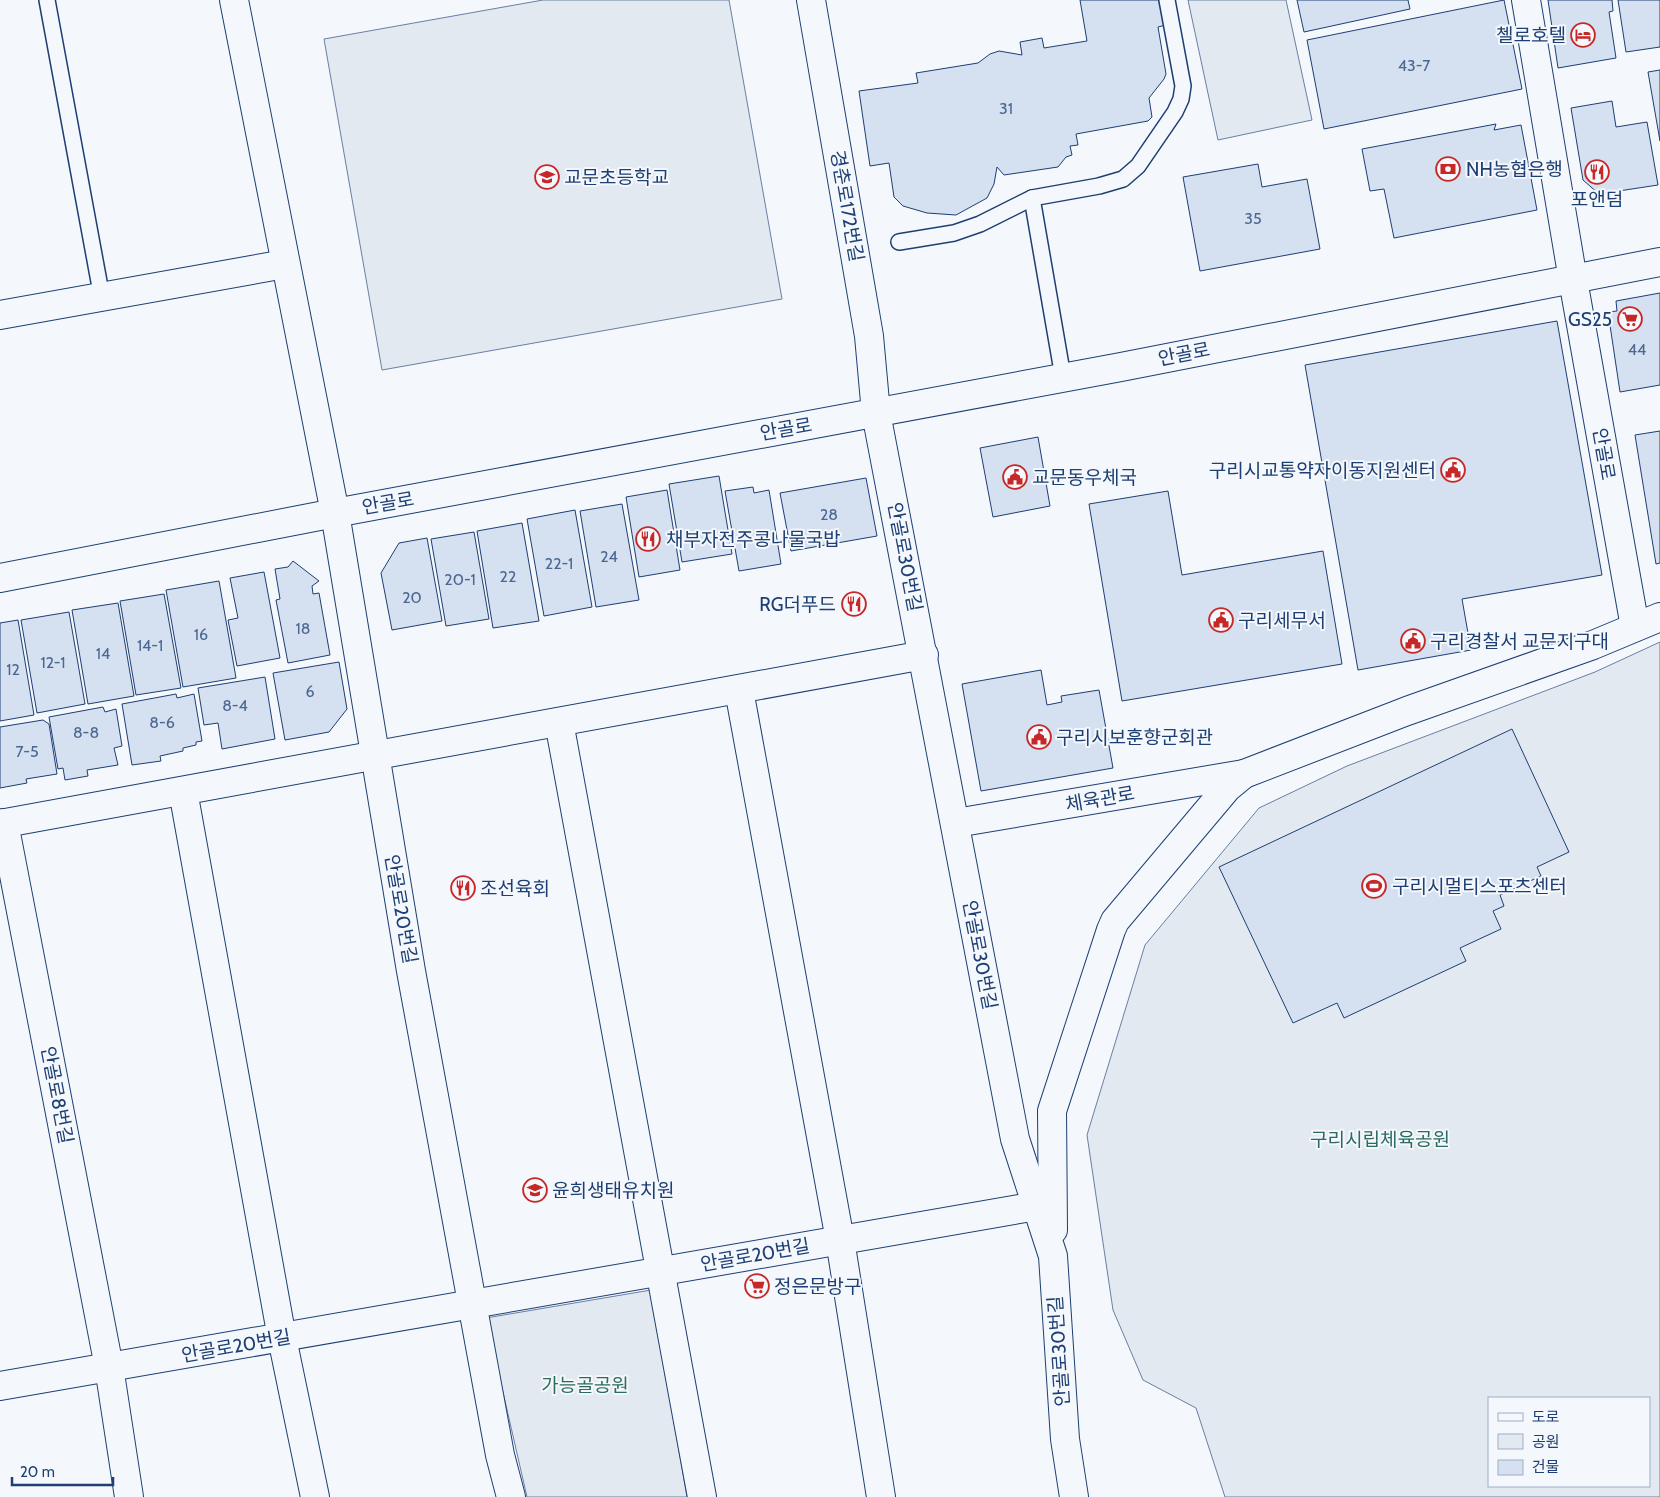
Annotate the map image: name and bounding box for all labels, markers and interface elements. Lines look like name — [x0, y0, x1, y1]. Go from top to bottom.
hotel icon: 첼로호텔 — [1570, 22, 1596, 48]
place label: 첼로호텔 — [1496, 24, 1566, 47]
house number: 43-7 — [1398, 56, 1430, 75]
house number: 31 — [999, 99, 1013, 118]
street label: 경춘로172번길 — [826, 148, 868, 264]
bank icon: NH농협은행 — [1435, 156, 1461, 182]
place label: NH농협은행 — [1466, 158, 1563, 181]
restaurant icon: 포앤덤 — [1584, 159, 1610, 185]
school or university icon: 교문초등학교 — [534, 164, 560, 190]
place label: 교문초등학교 — [564, 166, 669, 189]
place label: 포앤덤 — [1571, 188, 1623, 211]
house number: 35 — [1244, 209, 1262, 228]
supermarket icon: GS25 — [1617, 306, 1643, 332]
place label: GS25 — [1568, 308, 1612, 331]
street label: 안골로 — [1156, 338, 1212, 370]
house number: 44 — [1628, 340, 1646, 359]
street label: 안골로 — [758, 413, 814, 445]
street label: 안골로 — [1588, 426, 1620, 482]
public building icon: 구리시교통약자이동지원센터 — [1440, 457, 1466, 483]
place label: 구리시교통약자이동지원센터 — [1209, 459, 1436, 482]
public building icon: 교문동우체국 — [1002, 464, 1028, 490]
place label: 교문동우체국 — [1032, 466, 1137, 489]
street label: 안골로 — [360, 487, 416, 519]
street label: 안골로30번길 — [883, 500, 927, 614]
house number: 28 — [820, 505, 838, 524]
restaurant icon: 채부자전주콩나물국밥 — [635, 526, 661, 552]
place label: 채부자전주콩나물국밥 — [666, 528, 841, 551]
house number: 24 — [600, 547, 618, 566]
house number: 22-1 — [545, 554, 573, 573]
house number: 22 — [500, 567, 516, 586]
house number: 20-1 — [444, 570, 476, 589]
house number: 20 — [402, 588, 422, 607]
restaurant icon: RG더푸드 — [841, 591, 867, 617]
place label: RG더푸드 — [759, 593, 836, 616]
public building icon: 구리세무서 — [1208, 607, 1234, 633]
place label: 구리세무서 — [1238, 609, 1325, 632]
house number: 18 — [296, 619, 310, 638]
house number: 16 — [194, 625, 208, 644]
public building icon: 구리경찰서 교문지구대 — [1400, 628, 1426, 654]
place label: 구리경찰서 교문지구대 — [1430, 630, 1609, 653]
house number: 14-1 — [137, 636, 163, 655]
house number: 14 — [96, 644, 110, 663]
house number: 12-1 — [40, 653, 66, 672]
house number: 12 — [6, 660, 20, 679]
house number: 6 — [305, 682, 315, 701]
house number: 8-4 — [222, 696, 248, 715]
house number: 8-6 — [149, 713, 175, 732]
house number: 8-8 — [73, 723, 99, 742]
public building icon: 구리시보훈향군회관 — [1026, 724, 1052, 750]
place label: 구리시보훈향군회관 — [1056, 726, 1213, 749]
house number: 7-5 — [15, 742, 39, 761]
street label: 체육관로 — [1064, 782, 1136, 816]
street label: 안골로20번길 — [380, 853, 422, 965]
sports icon: 구리시멀티스포츠센터 — [1361, 873, 1387, 899]
restaurant icon: 조선육회 — [450, 875, 476, 901]
place label: 구리시멀티스포츠센터 — [1392, 875, 1567, 898]
place label: 조선육회 — [480, 877, 550, 900]
street label: 안골로30번길 — [958, 898, 1002, 1012]
street label: 안골로8번길 — [36, 1044, 78, 1146]
park label: 구리시립체육공원 — [1310, 1128, 1450, 1151]
school or university icon: 윤희생태유치원 — [522, 1177, 548, 1203]
place label: 윤희생태유치원 — [552, 1179, 674, 1202]
street label: 안골로20번길 — [699, 1234, 811, 1276]
supermarket icon: 정은문방구 — [744, 1273, 770, 1299]
place label: 정은문방구 — [774, 1275, 861, 1298]
street label: 안골로30번길 — [1044, 1295, 1074, 1407]
street label: 안골로20번길 — [180, 1325, 292, 1367]
park label: 가능골공원 — [541, 1374, 629, 1397]
legend — [1488, 1397, 1650, 1487]
text: 도로 — [1532, 1408, 1560, 1426]
text: 공원 — [1532, 1433, 1560, 1451]
scale bar — [12, 1454, 114, 1486]
text: 건물 — [1532, 1458, 1560, 1476]
text: 20 m — [20, 1463, 55, 1481]

